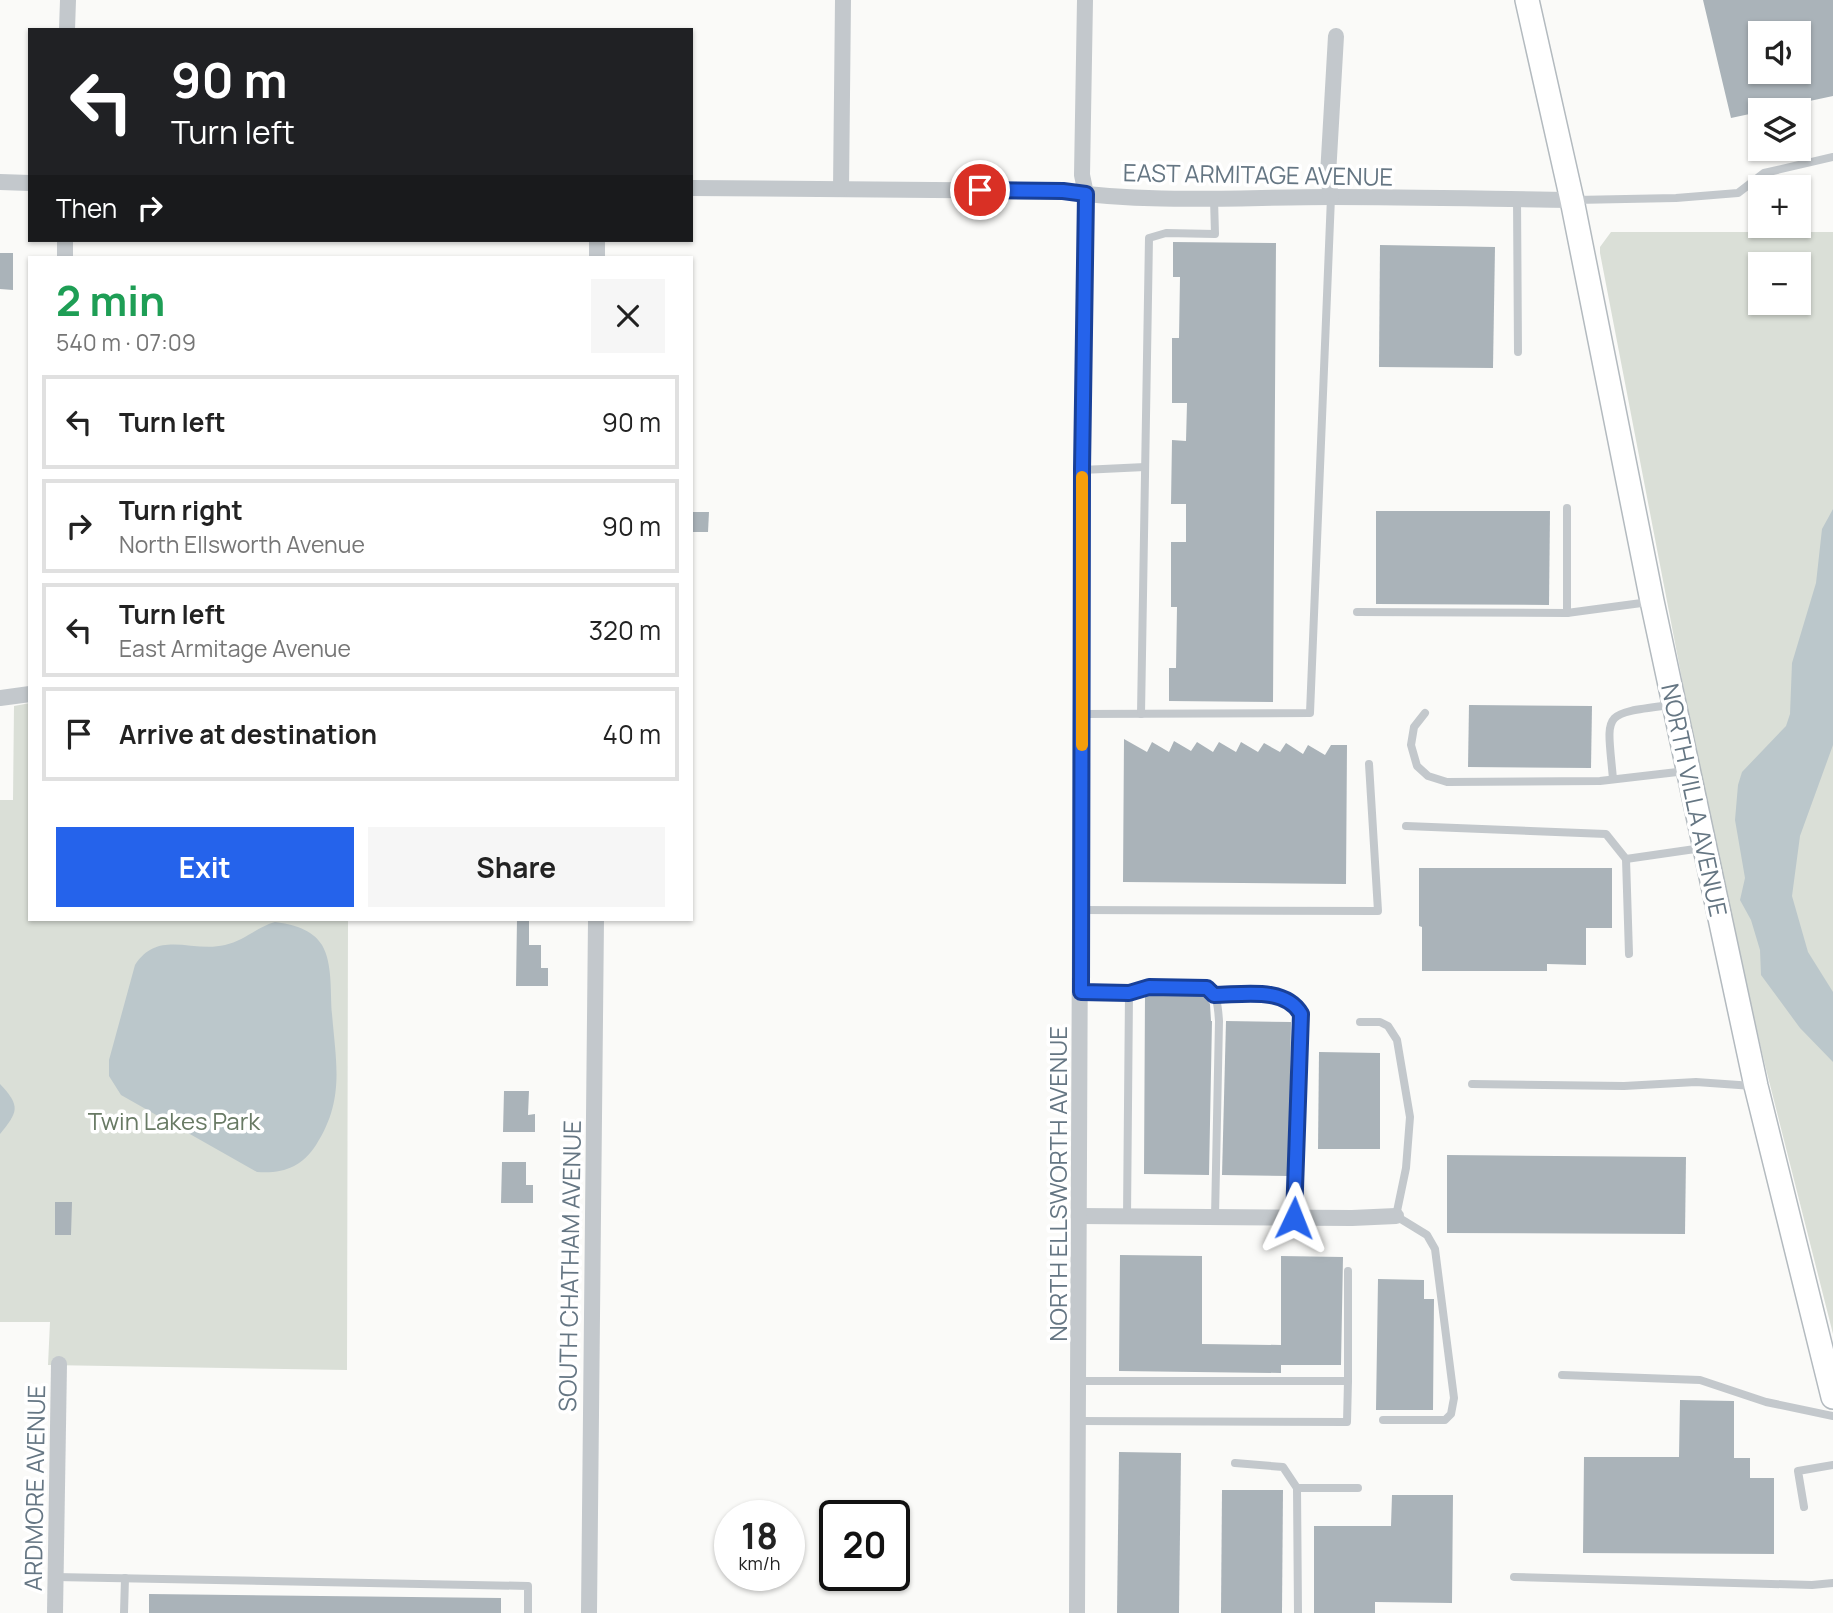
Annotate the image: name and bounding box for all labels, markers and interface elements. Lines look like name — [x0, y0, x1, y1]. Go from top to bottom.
map controls — [1748, 21, 1811, 315]
button: sound — [1748, 21, 1811, 84]
text: 90 m — [171, 46, 288, 113]
icon: left — [56, 56, 147, 147]
button: layers — [1748, 98, 1811, 161]
text: Turn left — [171, 110, 295, 154]
street label: EAST ARMITAGE AVENUE — [1123, 155, 1393, 193]
pin — [950, 160, 1010, 220]
icon: arrive — [961, 171, 999, 209]
button: + — [1748, 175, 1811, 238]
icon: right — [131, 189, 169, 227]
text: Then — [56, 190, 117, 226]
button: − — [1748, 252, 1811, 315]
text: 2 min — [56, 271, 165, 329]
button: close — [591, 279, 665, 353]
text: 540 m · 07:09 — [56, 326, 196, 358]
icon: left — [60, 403, 98, 441]
text: Turn left — [119, 404, 226, 440]
text: 90 m — [602, 404, 661, 440]
text: Turn right — [119, 492, 243, 528]
icon: right — [60, 507, 98, 545]
text: 90 m — [602, 508, 661, 544]
text: North Ellsworth Avenue — [119, 528, 365, 560]
text: Turn left — [119, 596, 226, 632]
icon: left — [60, 611, 98, 649]
text: 320 m — [589, 612, 661, 648]
text: East Armitage Avenue — [119, 632, 351, 664]
street label: NORTH VILLA AVENUE — [1654, 680, 1736, 920]
icon: arrive — [60, 715, 98, 753]
text: Arrive at destination — [119, 716, 377, 752]
text: 40 m — [603, 716, 661, 752]
button: Exit — [56, 827, 354, 907]
button: Share — [368, 827, 665, 907]
street label: NORTH ELLSWORTH AVENUE — [1041, 1026, 1074, 1342]
park label: Twin Lakes Park — [88, 1104, 261, 1137]
street label: SOUTH CHATHAM AVENUE — [550, 1120, 588, 1412]
position arrow — [1257, 1181, 1331, 1255]
street label: ARDMORE AVENUE — [16, 1385, 52, 1591]
speed limit sign: 20 — [819, 1500, 910, 1591]
text: 18 — [741, 1512, 778, 1560]
text: km/h — [739, 1551, 780, 1575]

